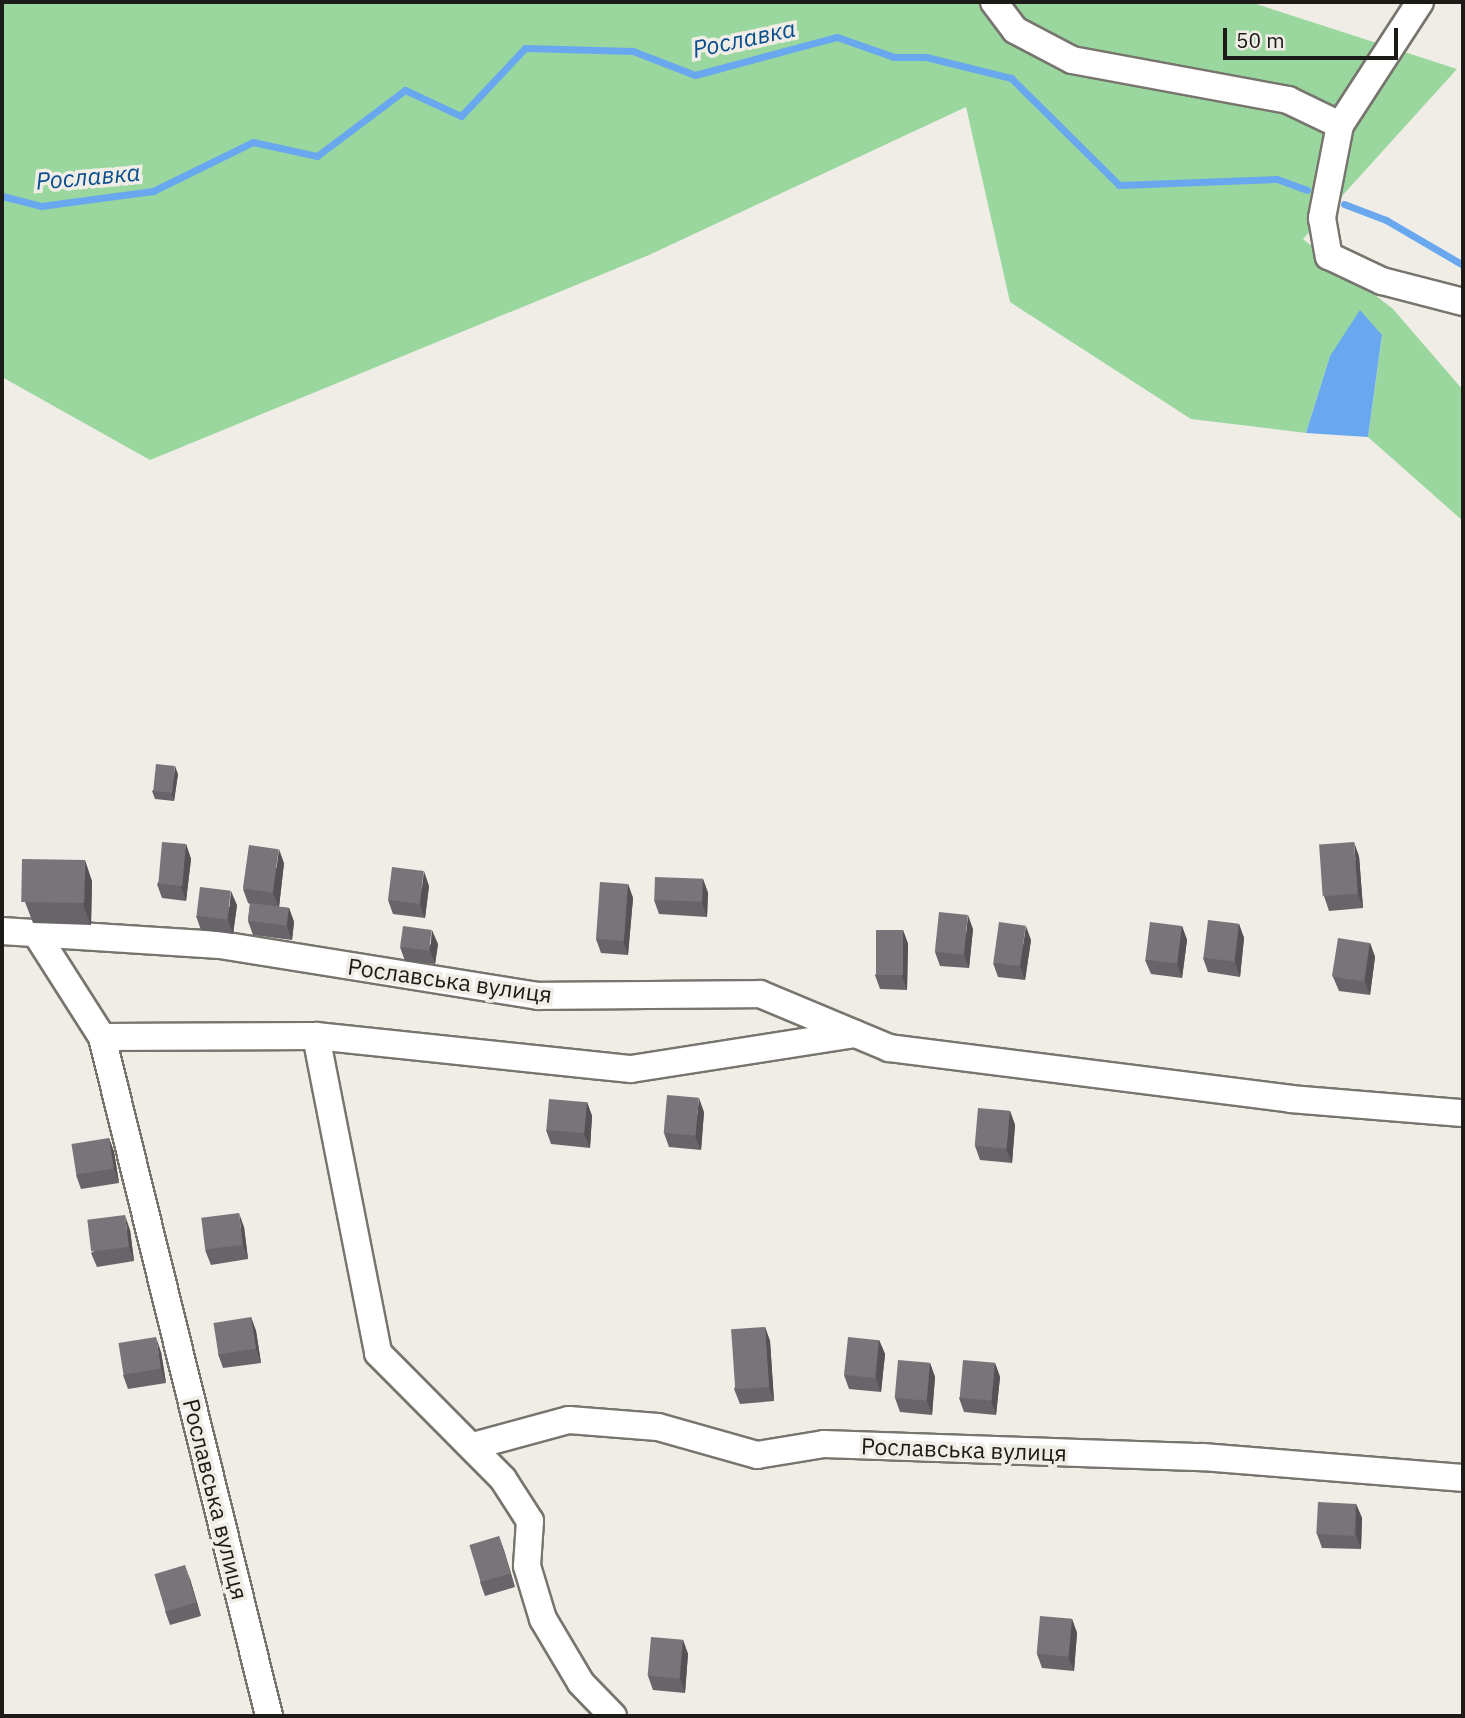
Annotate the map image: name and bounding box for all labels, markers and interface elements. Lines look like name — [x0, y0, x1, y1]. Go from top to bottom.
water label: Рославка — [690, 14, 798, 64]
scale bar — [1227, 14, 1402, 58]
text: 50 m — [1236, 26, 1285, 54]
water label: Рославка — [34, 158, 142, 196]
street label: Рославська вулиця — [346, 952, 554, 1008]
street label: Рославська вулиця — [178, 1396, 254, 1602]
street label: Рославська вулиця — [861, 1432, 1067, 1466]

